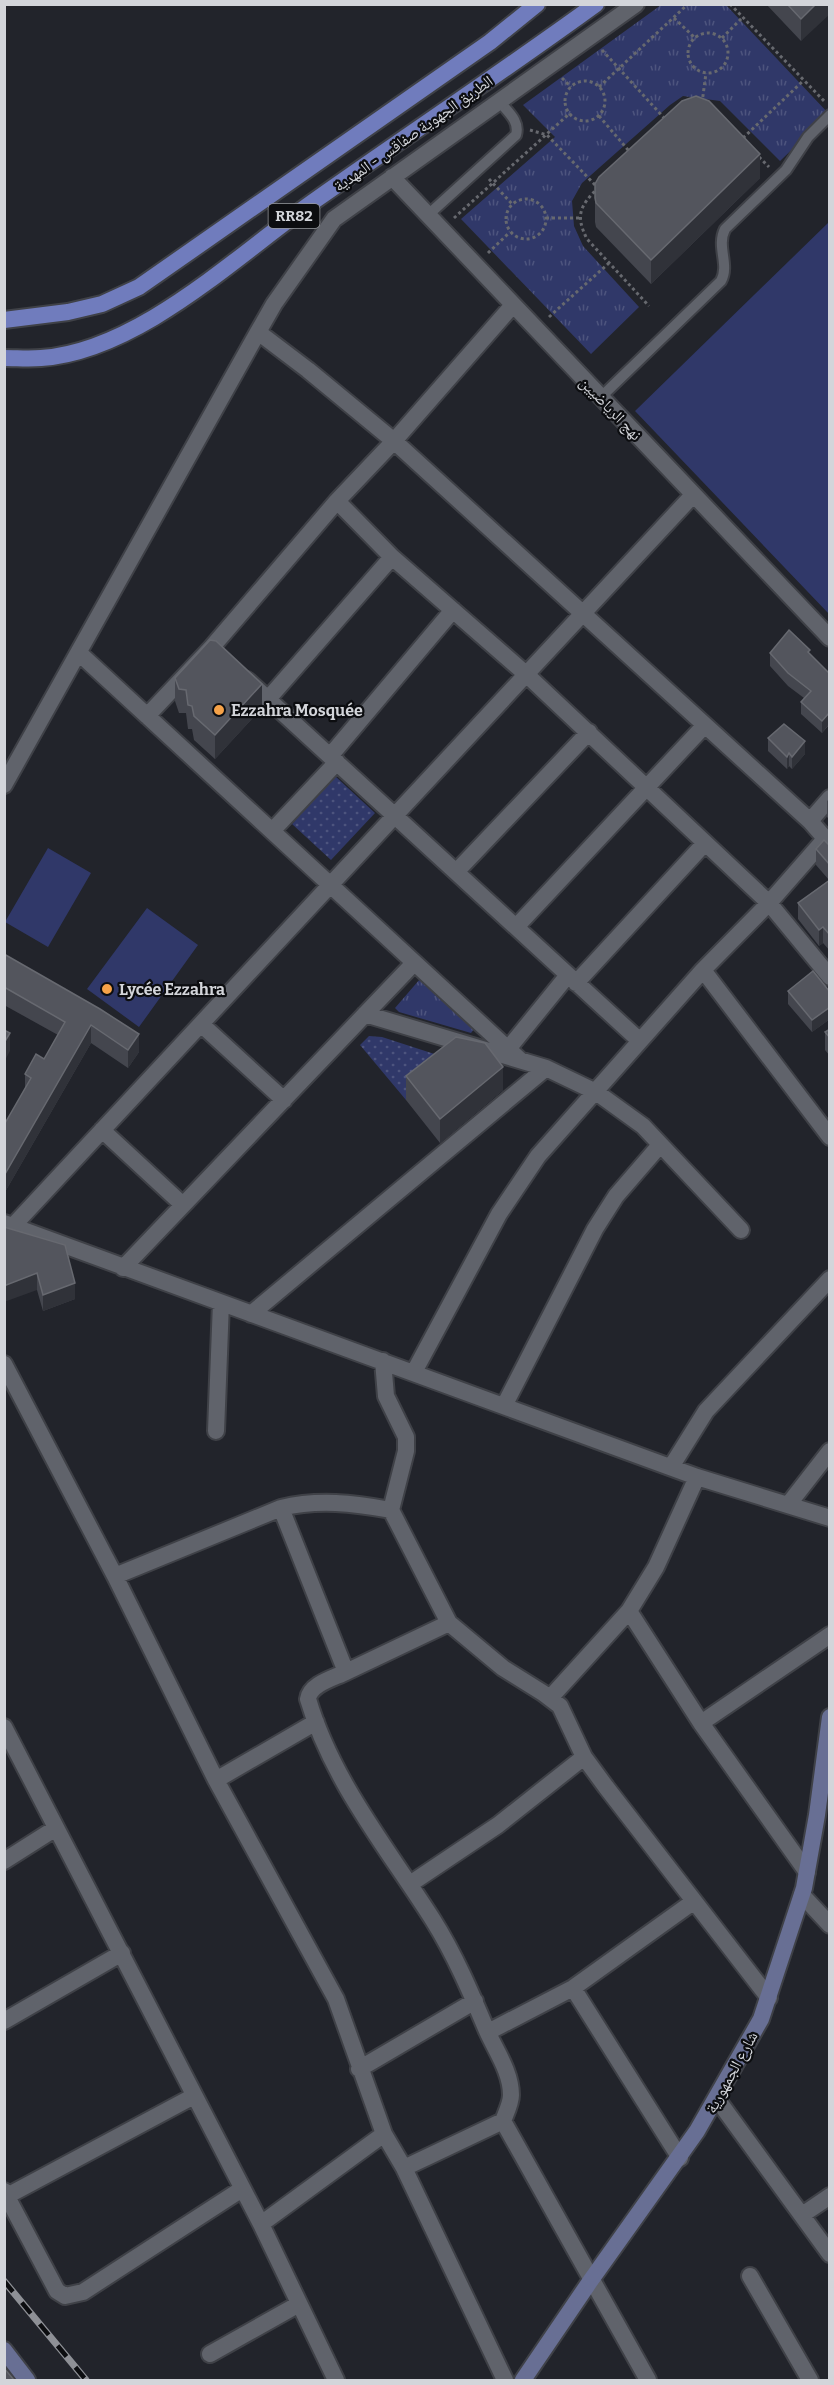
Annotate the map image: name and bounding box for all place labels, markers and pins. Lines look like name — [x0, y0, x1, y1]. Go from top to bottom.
place label: Ezzahra Mosquée — [231, 701, 363, 720]
marker: Ezzahra Mosquée — [212, 703, 226, 717]
place label: Lycée Ezzahra — [119, 980, 225, 999]
marker: Lycée Ezzahra — [100, 982, 114, 996]

